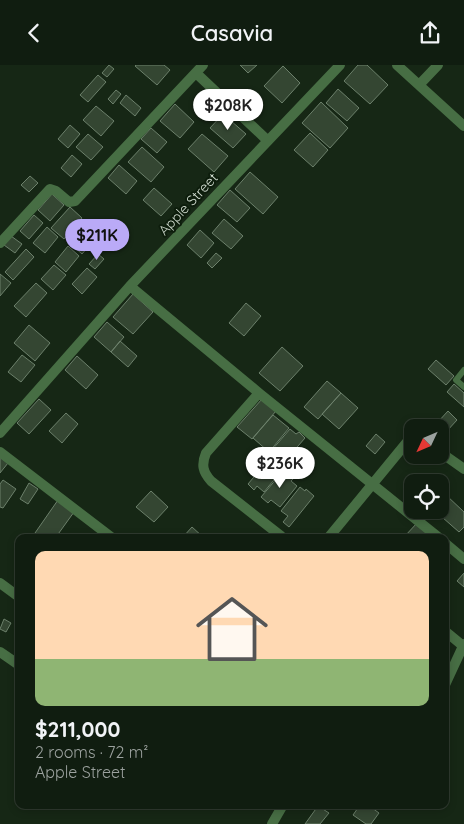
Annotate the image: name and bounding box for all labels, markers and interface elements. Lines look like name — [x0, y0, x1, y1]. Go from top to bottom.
icon: back — [20, 19, 48, 47]
text: Casavia — [191, 19, 273, 47]
icon: share — [416, 19, 444, 47]
pin: $208K — [193, 88, 263, 131]
text: $208K — [204, 95, 252, 115]
street label: Apple Street — [154, 169, 222, 239]
pin: $211K — [62, 219, 132, 261]
text: $211K — [76, 225, 118, 245]
north arrow — [404, 419, 449, 464]
map controls — [404, 419, 449, 519]
pin: $236K — [245, 447, 315, 489]
text: $236K — [257, 453, 303, 473]
button: locate — [404, 474, 449, 519]
icon: home — [187, 584, 277, 674]
text: $211,000 — [35, 716, 120, 742]
text: 2 rooms · 72 m² — [35, 742, 148, 762]
text: Apple Street — [35, 762, 125, 782]

